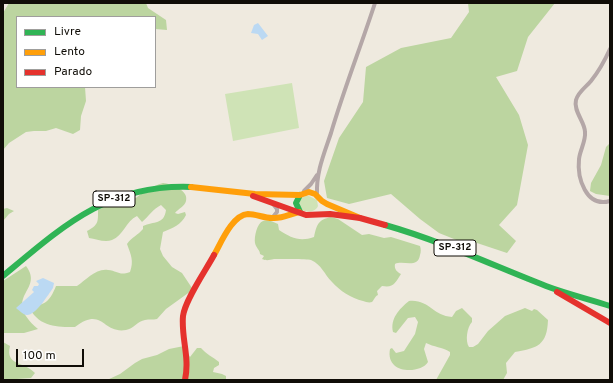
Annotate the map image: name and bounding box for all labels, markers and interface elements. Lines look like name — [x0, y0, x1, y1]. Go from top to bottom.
legend — [16, 16, 156, 88]
text: Livre — [54, 24, 81, 40]
text: Lento — [54, 44, 85, 60]
text: Parado — [54, 64, 92, 80]
road number: SP-312 — [93, 191, 135, 207]
road number: SP-312 — [434, 240, 476, 256]
scale bar — [18, 341, 86, 367]
text: 100 m — [23, 348, 56, 364]

